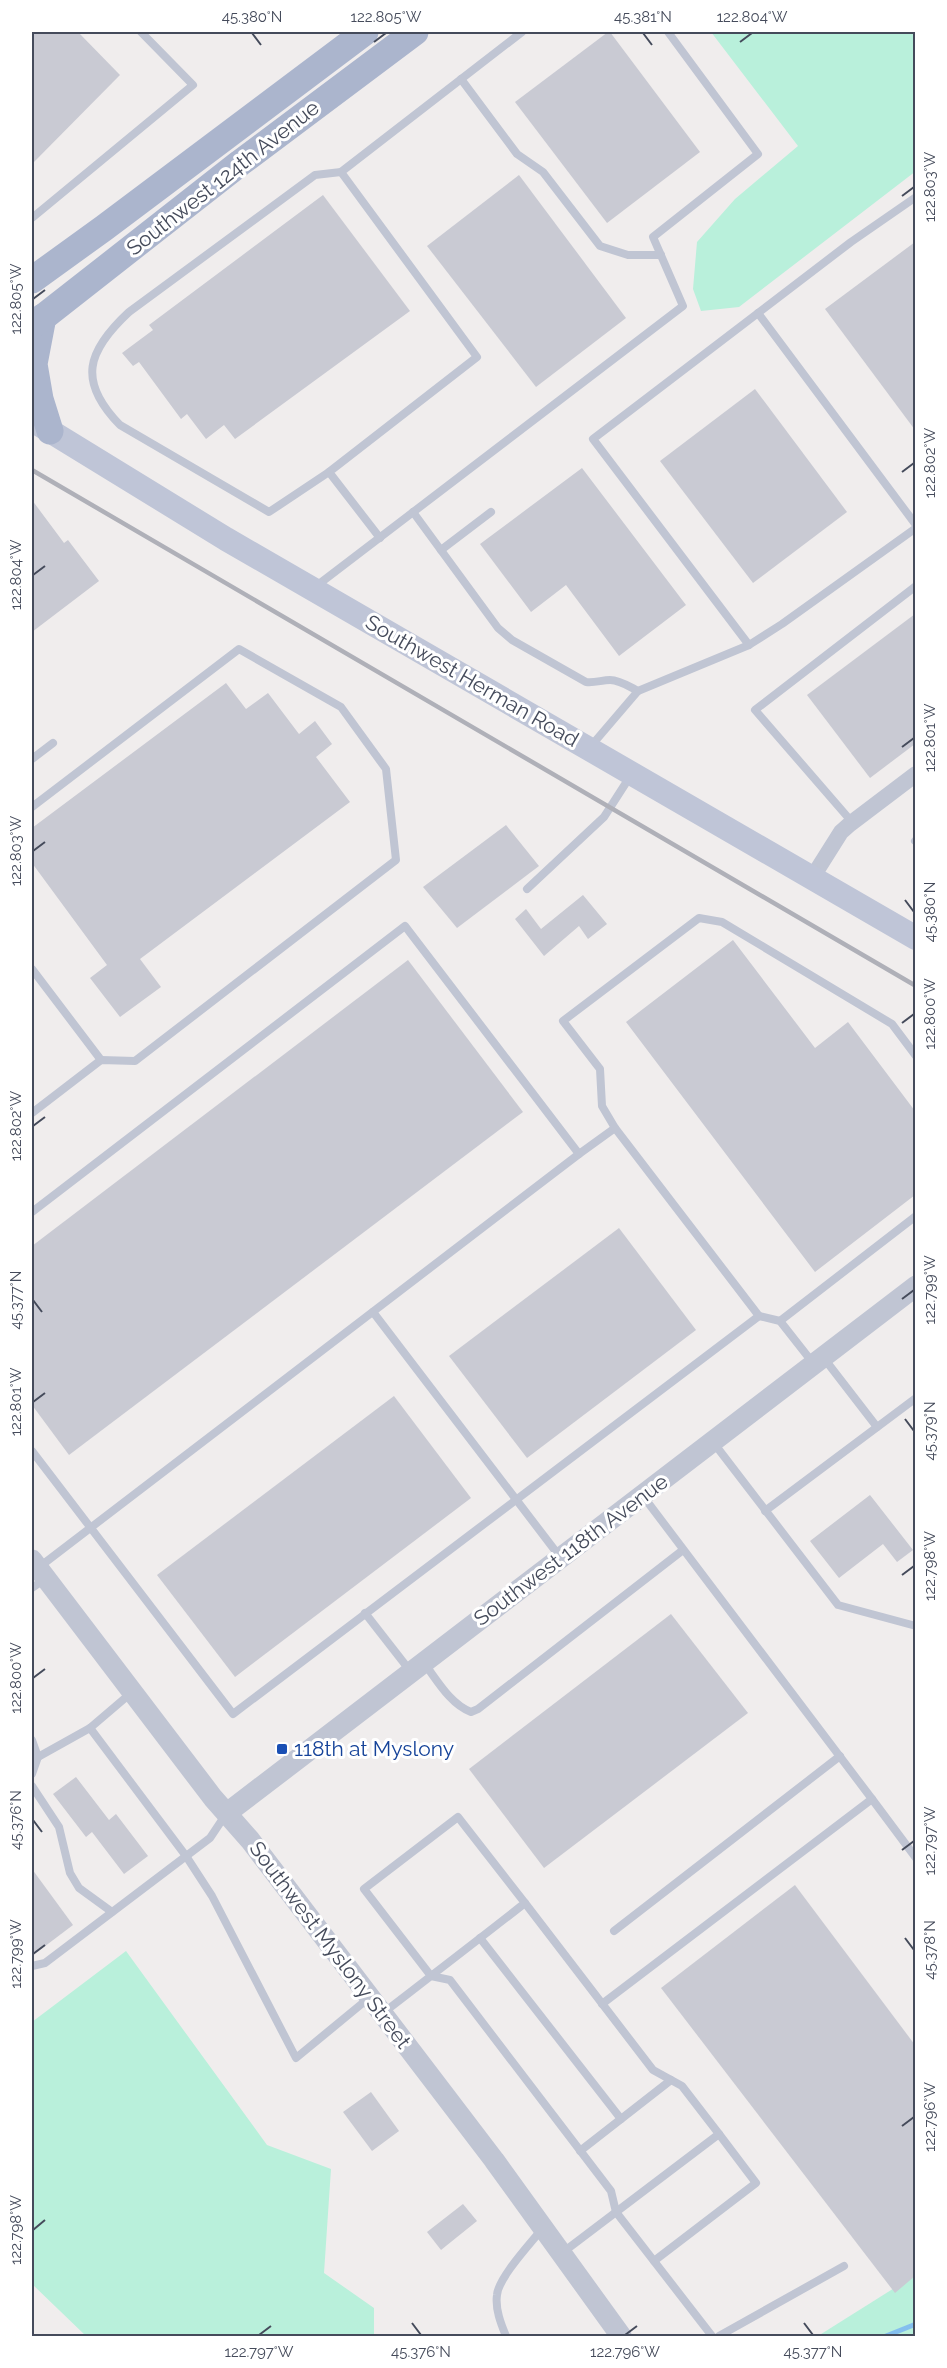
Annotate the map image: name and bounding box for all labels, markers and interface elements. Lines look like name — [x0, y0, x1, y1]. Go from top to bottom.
text: 45.380°N — [222, 8, 282, 26]
text: 122.805°W — [351, 8, 422, 26]
text: 45.381°N — [614, 8, 672, 26]
text: 122.804°W — [717, 8, 788, 26]
street label: Southwest 124th Avenue — [121, 95, 324, 261]
text: 122.803°W — [921, 152, 939, 222]
text: 122.805°W — [7, 263, 25, 334]
text: 122.802°W — [921, 428, 939, 498]
text: 122.804°W — [7, 539, 25, 610]
street label: Southwest Herman Road — [361, 609, 583, 752]
text: 122.801°W — [921, 703, 939, 772]
text: 122.803°W — [7, 816, 25, 886]
text: 45.380°N — [921, 882, 939, 942]
text: 122.800°W — [921, 978, 939, 1050]
text: 122.802°W — [7, 1091, 25, 1161]
text: 122.799°W — [921, 1255, 939, 1325]
text: 45.377°N — [7, 1271, 25, 1329]
text: 122.801°W — [7, 1367, 25, 1436]
text: 45.379°N — [921, 1402, 939, 1460]
street label: Southwest 118th Avenue — [469, 1468, 673, 1631]
text: 122.798°W — [921, 1531, 939, 1601]
text: 122.800°W — [7, 1642, 25, 1714]
place label: 118th at Myslony — [294, 1736, 454, 1761]
marker: 118th at Myslony — [275, 1742, 289, 1756]
text: 45.376°N — [7, 1790, 25, 1850]
text: 122.797°W — [921, 1806, 939, 1875]
street label: Southwest Myslony Street — [244, 1836, 416, 2053]
text: 122.799°W — [7, 1919, 25, 1989]
text: 45.378°N — [921, 1920, 939, 1980]
text: 122.796°W — [921, 2082, 939, 2152]
text: 122.798°W — [7, 2195, 25, 2265]
text: 122.797°W — [225, 2343, 294, 2361]
text: 45.376°N — [391, 2343, 451, 2361]
text: 122.796°W — [590, 2343, 660, 2361]
text: 45.377°N — [784, 2343, 842, 2361]

